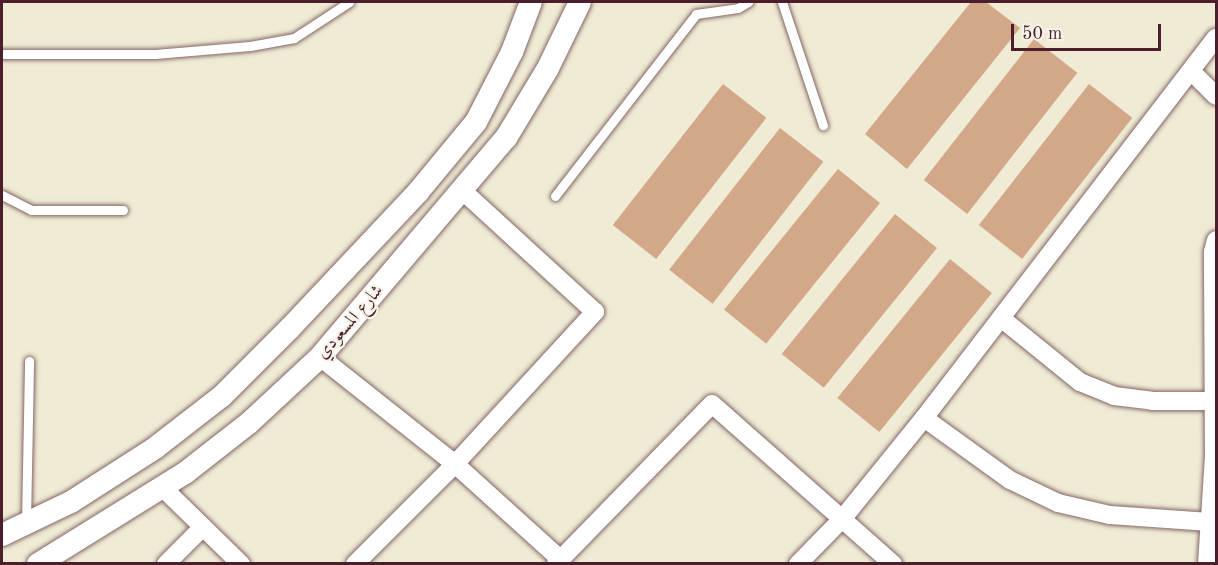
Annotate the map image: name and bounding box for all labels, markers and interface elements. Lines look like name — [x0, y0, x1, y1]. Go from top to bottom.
scale bar — [1014, 12, 1164, 50]
text: 50 m — [1022, 25, 1062, 43]
street label: شارع المسعودي — [312, 280, 388, 364]

